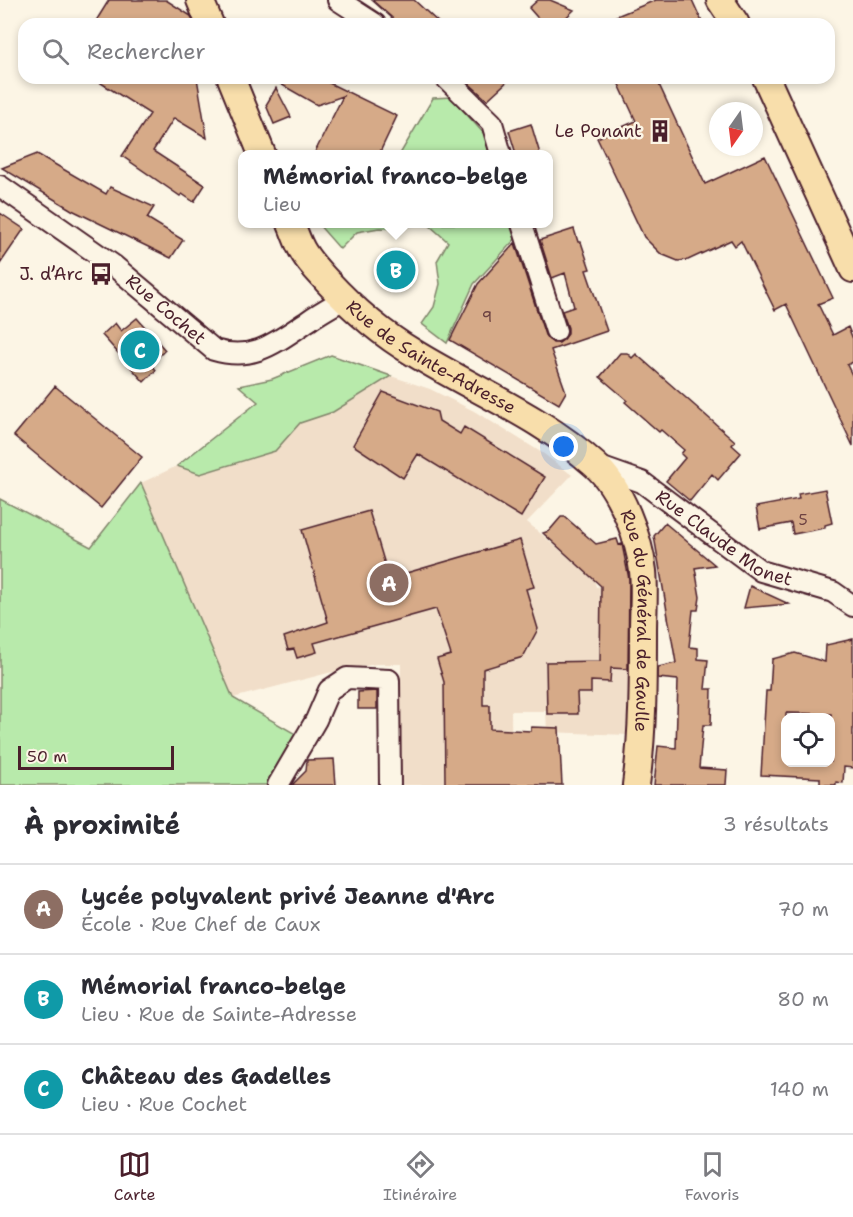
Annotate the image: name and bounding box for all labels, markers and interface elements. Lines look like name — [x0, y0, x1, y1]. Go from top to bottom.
search box — [18, 18, 835, 84]
icon: search — [39, 35, 72, 68]
text: Rechercher — [87, 37, 206, 66]
north arrow — [709, 102, 763, 156]
building icon: Le Ponant — [647, 118, 673, 144]
place label: Le Ponant — [555, 119, 642, 143]
popup — [238, 150, 553, 228]
text: Mémorial franco-belge — [263, 162, 528, 191]
text: Lieu — [263, 191, 301, 217]
pin: B — [376, 248, 416, 292]
bus stop icon: J. d’Arc — [88, 261, 114, 287]
place label: J. d’Arc — [19, 262, 83, 286]
street label: Rue Cochet — [122, 270, 210, 350]
street label: Rue de Sainte-Adresse — [341, 295, 520, 419]
house number: 9 — [482, 307, 492, 327]
pin: C — [120, 328, 160, 372]
your location — [549, 432, 578, 461]
street label: Rue Claude Monet — [651, 484, 795, 592]
street label: Rue du Général de Gaulle — [615, 506, 656, 733]
house number: 5 — [798, 510, 808, 530]
pin: A — [370, 560, 408, 606]
map controls — [781, 713, 835, 767]
button: locate — [781, 713, 835, 767]
scale bar — [18, 743, 174, 770]
text: 50 m — [27, 746, 67, 767]
text: À proximité — [24, 807, 180, 842]
text: 3 résultats — [723, 811, 829, 837]
text: Lycée polyvalent privé Jeanne d'Arc — [81, 882, 495, 911]
text: A — [36, 896, 51, 922]
text: 70 m — [777, 896, 829, 922]
text: École · Rue Chef de Caux — [81, 911, 320, 937]
text: Mémorial franco-belge — [81, 972, 346, 1001]
text: B — [37, 986, 50, 1012]
text: 80 m — [777, 986, 829, 1012]
text: Lieu · Rue de Sainte-Adresse — [81, 1001, 357, 1027]
text: Château des Gadelles — [81, 1062, 331, 1091]
text: C — [37, 1076, 50, 1102]
text: 140 m — [770, 1076, 829, 1102]
text: Lieu · Rue Cochet — [81, 1091, 247, 1117]
tab: Carte — [114, 1148, 156, 1205]
tab: Itinéraire — [383, 1148, 457, 1205]
tab: Favoris — [685, 1148, 739, 1205]

